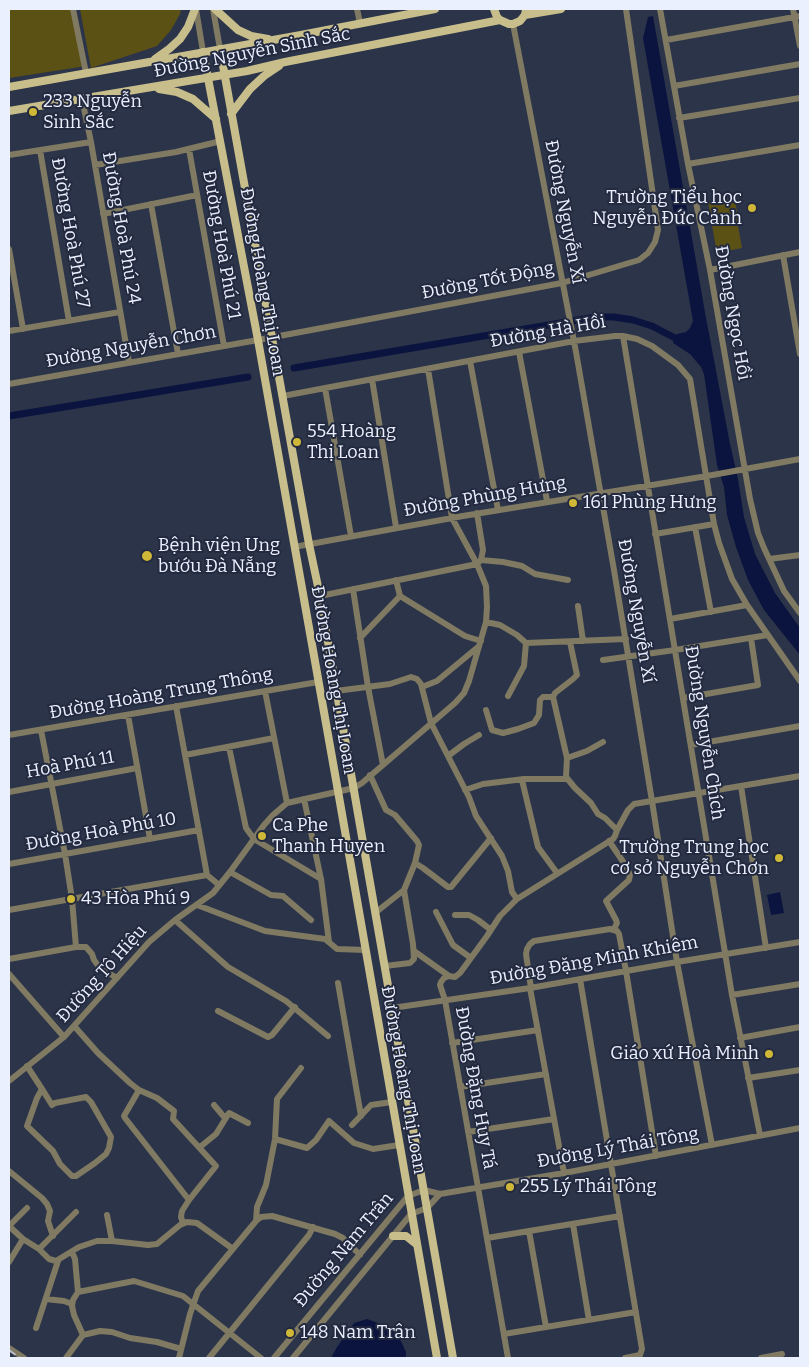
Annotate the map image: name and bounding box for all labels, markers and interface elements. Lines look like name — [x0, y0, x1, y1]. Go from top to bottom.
street label: Đường Nguyễn Sinh Sắc — [152, 23, 352, 83]
place label: 233 Nguyễn Sinh Sắc — [43, 91, 142, 134]
marker: 233 Nguyễn Sinh Sắc — [27, 106, 39, 118]
street label: Đường Nguyễn Xí — [539, 138, 589, 286]
street label: Đường Hoà Phú 24 — [97, 150, 145, 306]
street label: Đường Hoà Phú 27 — [46, 156, 94, 310]
street label: Đường Hoà Phú 21 — [197, 169, 245, 321]
street label: Đường Hoàng Thị Loan — [235, 186, 289, 378]
place label: Trường Tiểu học Nguyễn Đức Cảnh — [593, 187, 742, 230]
marker: Trường Tiểu học Nguyễn Đức Cảnh — [746, 202, 758, 214]
street label: Đường Ngọc Hồi — [710, 244, 754, 382]
street label: Đường Tốt Động — [420, 258, 556, 304]
street label: Đường Hà Hồi — [489, 311, 607, 353]
street label: Đường Nguyễn Chơn — [44, 321, 218, 373]
place label: 554 Hoàng Thị Loan — [307, 421, 396, 464]
marker: 554 Hoàng Thị Loan — [291, 436, 303, 448]
street label: Đường Phùng Hưng — [402, 472, 568, 522]
place label: 161 Phùng Hưng — [583, 492, 717, 514]
marker: 161 Phùng Hưng — [567, 497, 579, 509]
place label: Bệnh viện Ung bướu Đà Nẵng — [158, 535, 280, 578]
street label: Đường Nguyễn Xí — [613, 537, 659, 685]
marker: Bệnh viện Ung bướu Đà Nẵng — [140, 549, 154, 563]
street label: Đường Hoàng Thị Loan — [306, 584, 360, 776]
street label: Đường Nguyễn Chích — [680, 644, 728, 822]
street label: Đường Hoàng Trung Thông — [48, 664, 274, 724]
street label: Hoà Phú 11 — [24, 747, 116, 783]
street label: Đường Hoà Phú 10 — [24, 808, 178, 856]
place label: Ca Phe Thanh Huyen — [272, 815, 385, 858]
marker: Ca Phe Thanh Huyen — [256, 830, 268, 842]
place label: Trường Trung học cơ sở Nguyễn Chơn — [611, 837, 769, 880]
marker: Trường Trung học cơ sở Nguyễn Chơn — [773, 852, 785, 864]
place label: 43 Hòa Phú 9 — [81, 888, 190, 910]
marker: 43 Hòa Phú 9 — [65, 893, 77, 905]
street label: Đường Tô Hiệu — [53, 921, 151, 1027]
street label: Đường Đặng Minh Khiêm — [488, 932, 700, 990]
street label: Đường Hoàng Thị Loan — [376, 984, 430, 1176]
street label: Đường Đặng Huy Tá — [450, 1005, 500, 1171]
place label: Giáo xứ Hoà Minh — [610, 1043, 759, 1065]
marker: Giáo xứ Hoà Minh — [763, 1048, 775, 1060]
street label: Đường Lý Thái Tông — [536, 1123, 700, 1173]
place label: 255 Lý Thái Tông — [520, 1176, 657, 1198]
marker: 255 Lý Thái Tông — [504, 1181, 516, 1193]
street label: Đường Nam Trân — [290, 1188, 398, 1312]
place label: 148 Nam Trân — [300, 1322, 416, 1344]
marker: 148 Nam Trân — [284, 1327, 296, 1339]

